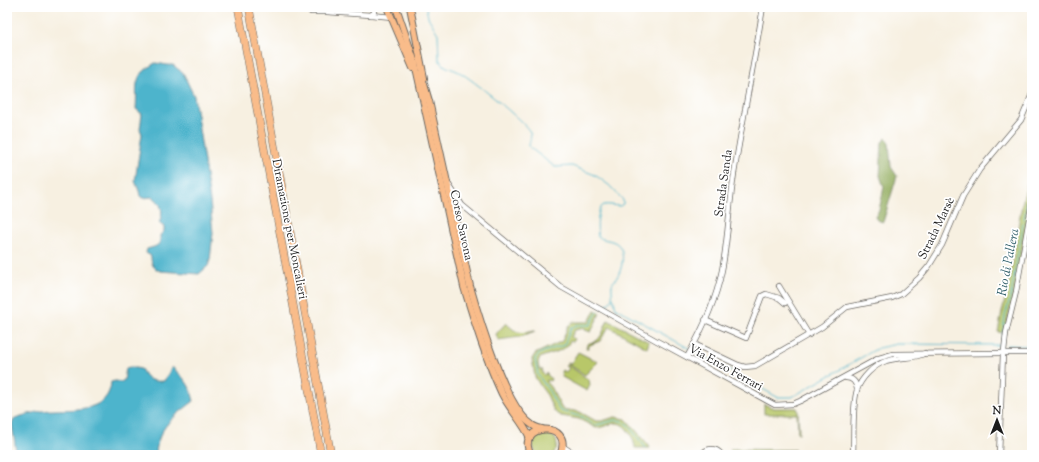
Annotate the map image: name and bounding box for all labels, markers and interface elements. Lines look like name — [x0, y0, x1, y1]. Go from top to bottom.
street label: Strada Sanda — [710, 148, 738, 218]
street label: Diramazione per Moncalieri — [267, 157, 312, 302]
street label: Corso Savona — [445, 188, 477, 263]
street label: Strada Marsè — [914, 194, 960, 263]
water label: Rio di Pallera — [994, 227, 1024, 298]
street label: Via Enzo Ferrari — [685, 340, 767, 396]
north arrow — [977, 400, 1017, 440]
text: N — [992, 403, 1002, 419]

